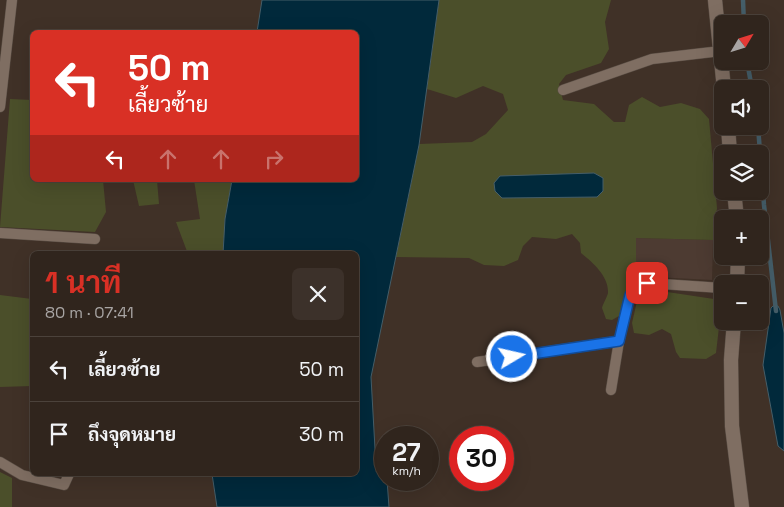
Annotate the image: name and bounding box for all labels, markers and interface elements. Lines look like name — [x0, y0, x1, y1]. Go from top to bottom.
north arrow — [714, 15, 769, 70]
map controls — [714, 15, 769, 330]
text: 50 m — [128, 46, 210, 90]
icon: left — [45, 50, 110, 115]
button: sound — [714, 80, 769, 135]
text: เลี้ยวซ้าย — [128, 90, 208, 118]
icon: left — [101, 145, 129, 173]
icon: ahead — [154, 145, 182, 173]
icon: ahead — [207, 145, 235, 173]
icon: right — [260, 145, 288, 173]
button: layers — [714, 145, 769, 200]
button: + — [714, 210, 769, 265]
pin — [626, 262, 668, 304]
text: 1 นาที — [45, 263, 121, 302]
button: close — [292, 268, 344, 320]
icon: arrive — [633, 269, 661, 297]
button: − — [714, 275, 769, 330]
text: 80 m · 07:41 — [45, 302, 134, 323]
position arrow — [485, 330, 537, 382]
icon: left — [45, 355, 73, 383]
text: เลี้ยวซ้าย — [88, 357, 160, 382]
text: 50 m — [299, 357, 344, 382]
icon: arrive — [45, 420, 73, 448]
text: ถึงจุดหมาย — [88, 422, 176, 447]
text: 30 m — [299, 422, 344, 447]
speed limit sign: 30 — [449, 426, 514, 491]
text: 27 — [392, 436, 421, 468]
text: km/h — [392, 463, 421, 479]

